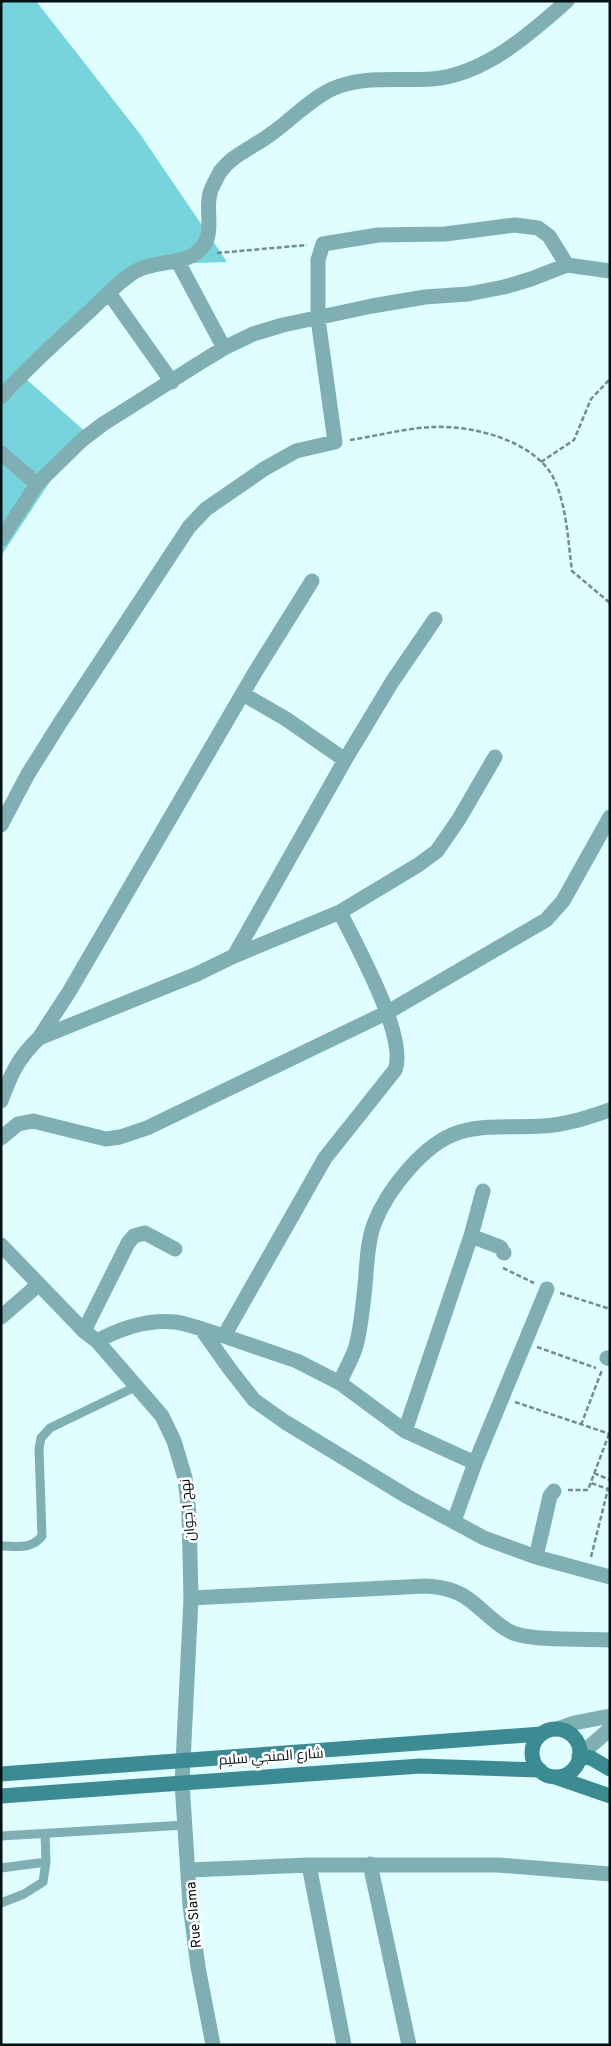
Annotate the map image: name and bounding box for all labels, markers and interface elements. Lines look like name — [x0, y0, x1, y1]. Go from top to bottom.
street label: نهج 1 جوان — [177, 1478, 200, 1542]
street label: شارع المنجي سليم — [218, 1745, 324, 1772]
street label: Rue Slama — [183, 1881, 206, 1949]

